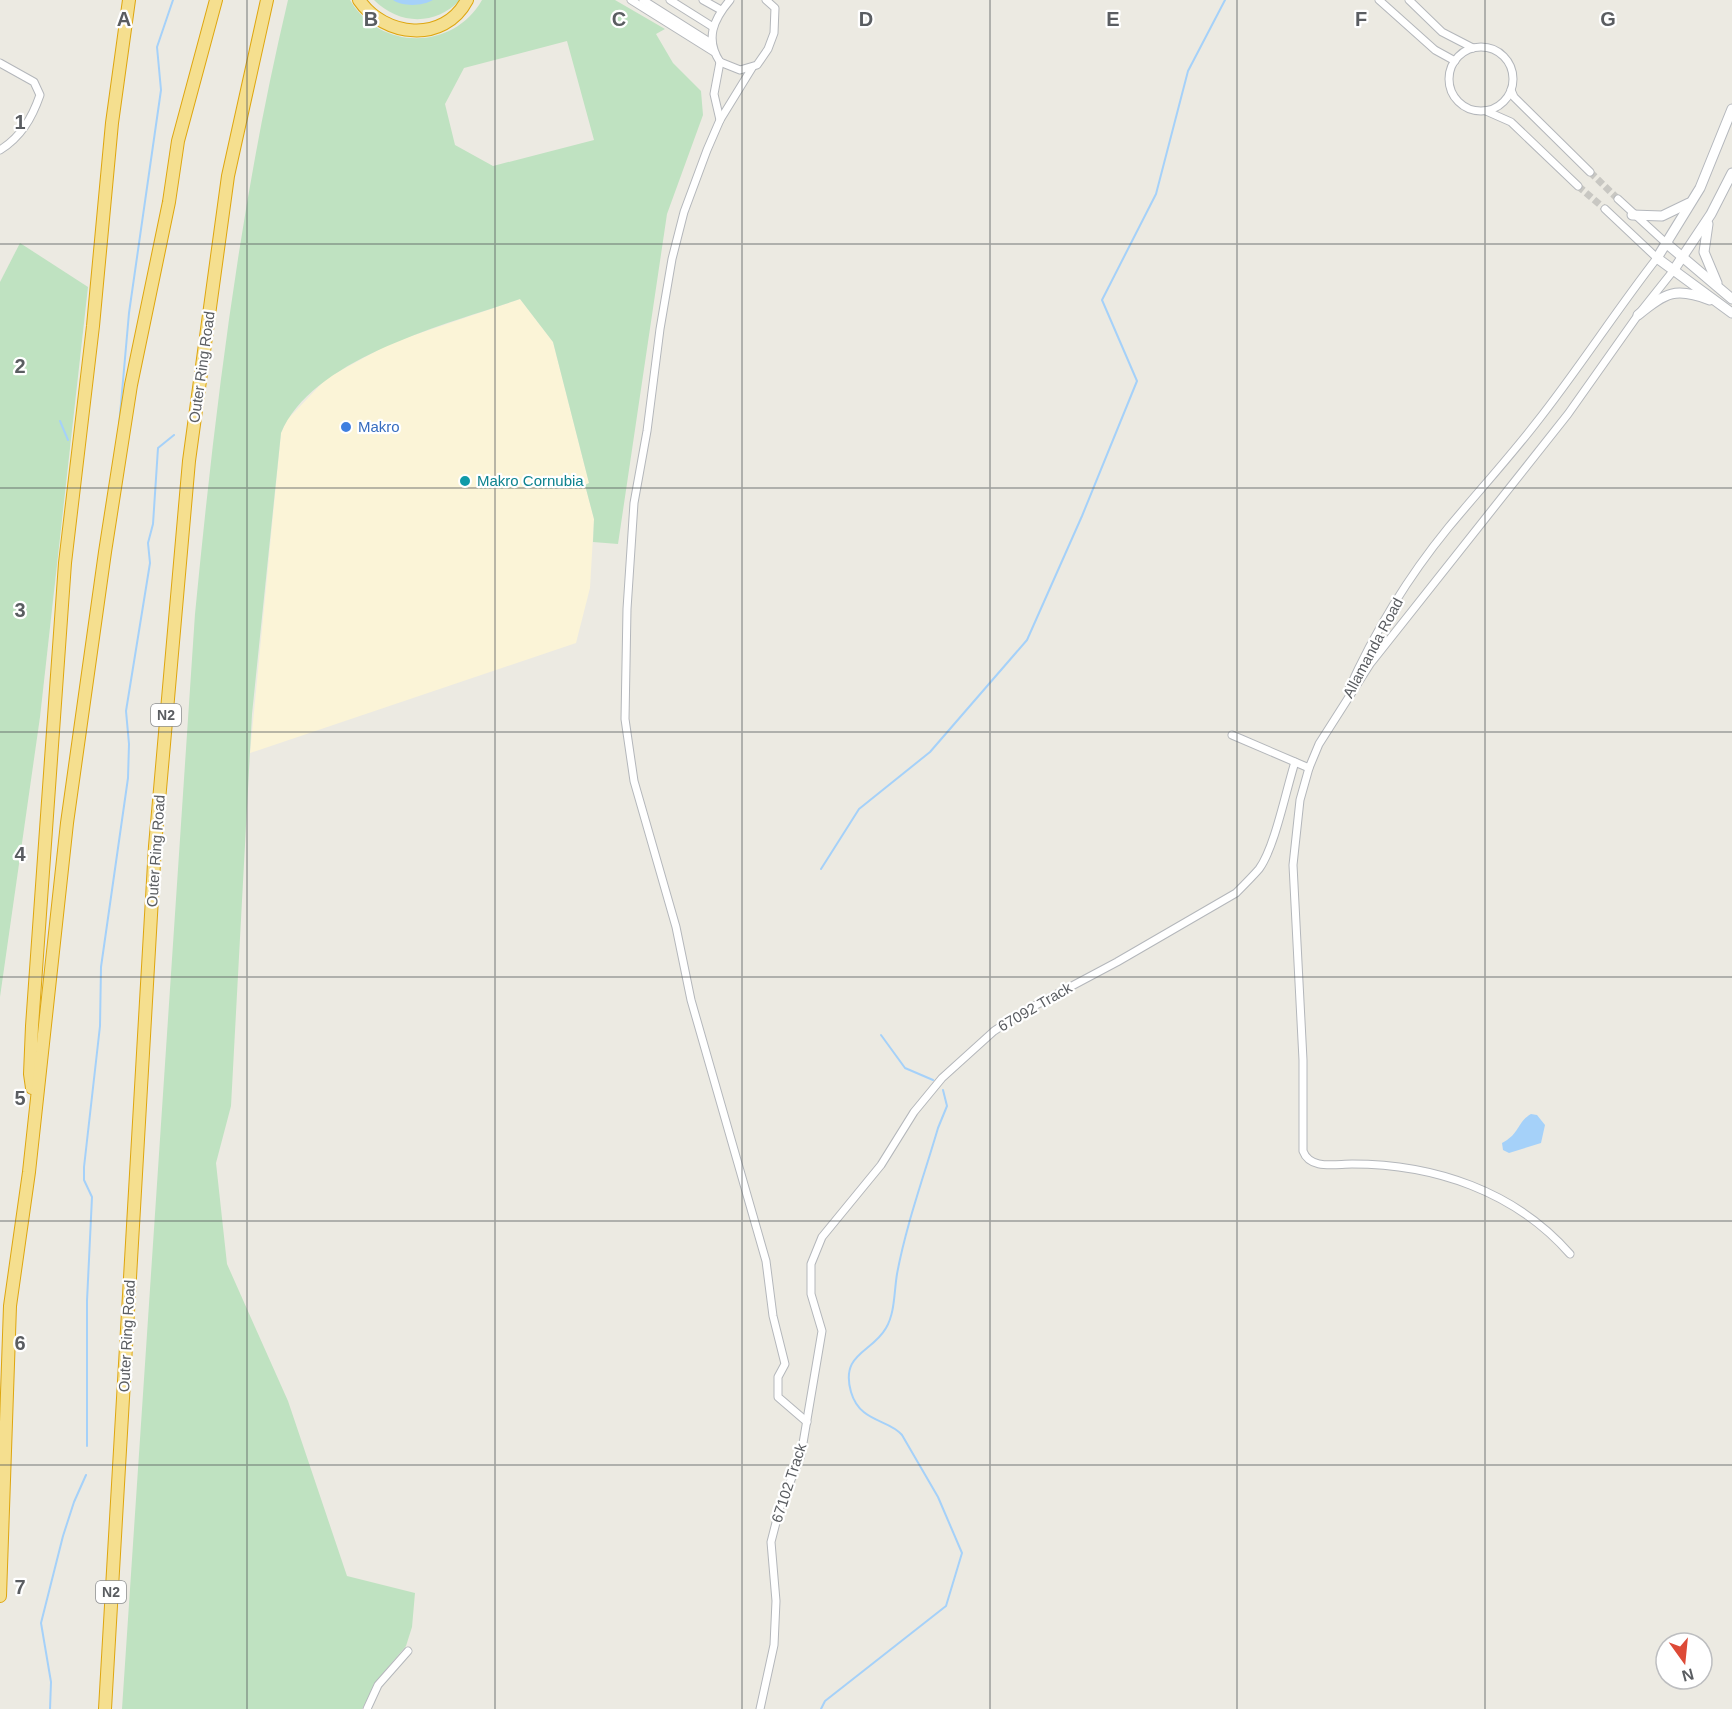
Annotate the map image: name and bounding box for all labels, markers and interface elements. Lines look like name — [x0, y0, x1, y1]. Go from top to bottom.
text: A — [117, 8, 131, 30]
text: B — [364, 8, 378, 30]
text: C — [612, 8, 626, 30]
text: D — [859, 8, 873, 30]
text: E — [1106, 8, 1120, 30]
text: F — [1355, 8, 1367, 30]
text: G — [1600, 8, 1616, 30]
text: 1 — [14, 111, 26, 133]
street label: Outer Ring Road — [185, 310, 218, 424]
text: 2 — [14, 355, 26, 377]
place label: Makro — [358, 418, 400, 435]
marker: Makro — [339, 420, 353, 434]
place label: Makro Cornubia — [477, 472, 584, 489]
marker: Makro Cornubia — [458, 474, 472, 488]
street label: Allamanda Road — [1339, 595, 1406, 701]
text: 3 — [14, 599, 26, 621]
road number: N2 — [151, 704, 181, 726]
street label: Outer Ring Road — [143, 794, 168, 908]
text: 4 — [14, 843, 26, 865]
street label: 67092 Track — [995, 978, 1075, 1035]
text: 5 — [14, 1087, 26, 1109]
street label: Outer Ring Road — [115, 1279, 138, 1393]
text: 6 — [14, 1332, 26, 1354]
street label: 67102 Track — [768, 1440, 810, 1525]
text: 7 — [14, 1576, 26, 1598]
road number: N2 — [96, 1581, 126, 1603]
north arrow — [1654, 1631, 1714, 1691]
text: N — [1680, 1665, 1696, 1685]

